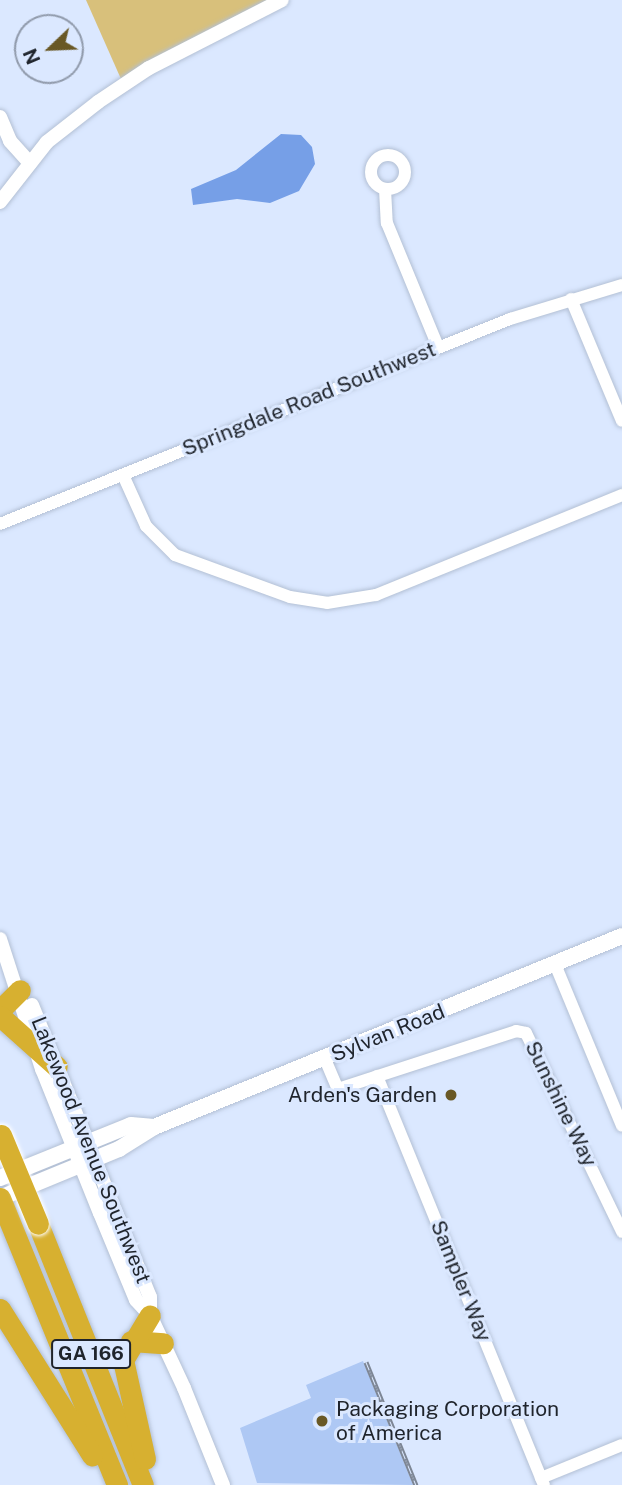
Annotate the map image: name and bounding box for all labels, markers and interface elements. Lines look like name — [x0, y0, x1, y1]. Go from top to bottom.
north arrow — [14, 14, 84, 84]
text: N — [18, 45, 45, 68]
street label: Springdale Road Southwest — [178, 336, 440, 462]
street label: Sylvan Road — [328, 999, 448, 1067]
street label: Lakewood Avenue Southwest — [26, 1013, 156, 1287]
street label: Sunshine Way — [520, 1037, 602, 1171]
place label: Arden's Garden — [288, 1082, 437, 1108]
marker: Arden's Garden — [443, 1087, 459, 1103]
street label: Sampler Way — [425, 1217, 497, 1345]
road number: GA 166 — [51, 1338, 131, 1370]
place label: Packaging Corporation of America — [336, 1396, 559, 1446]
marker: Packaging Corporation of America — [314, 1413, 330, 1429]

